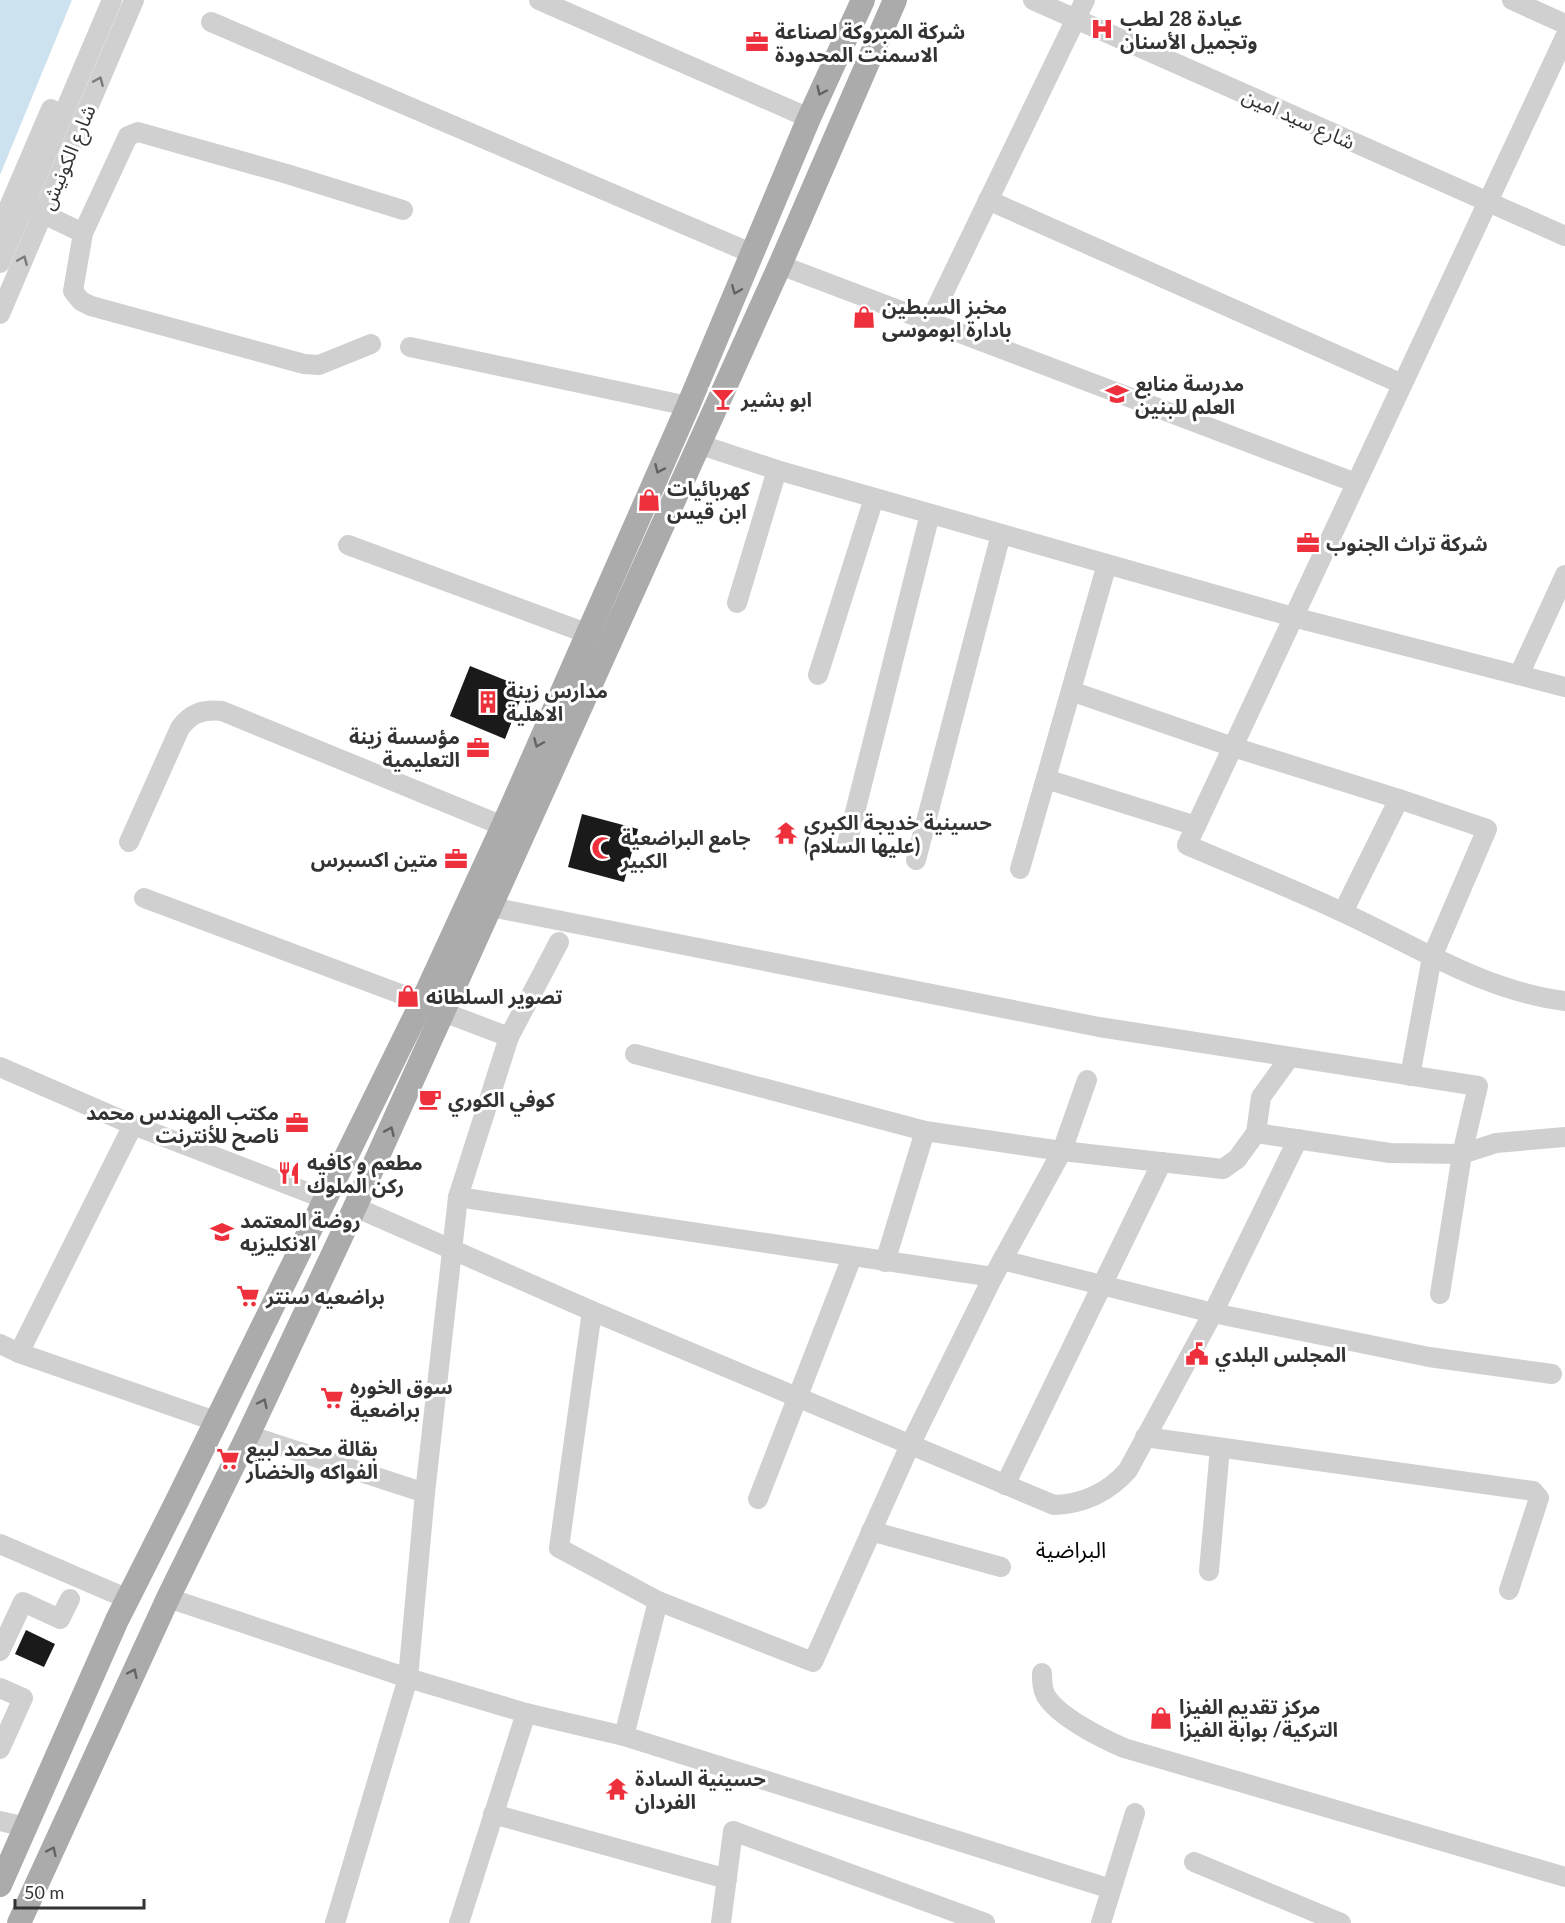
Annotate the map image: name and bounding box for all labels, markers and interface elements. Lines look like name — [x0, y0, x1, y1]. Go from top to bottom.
place label: عيادة 28 لطب وتجميل الأسنان — [1120, 6, 1258, 54]
hospital icon: عيادة 28 لطب وتجميل الأسنان — [1089, 16, 1115, 42]
place label: شركة المبروكة لصناعة الاسمنت المحدودة — [775, 19, 965, 67]
office icon: شركة المبروكة لصناعة الاسمنت المحدودة — [744, 29, 770, 55]
one-way arrow — [92, 76, 104, 87]
street label: شارع سيد امين — [1238, 83, 1359, 157]
one-way arrow — [816, 85, 828, 96]
street label: شارع الكونيش — [34, 101, 104, 215]
one-way arrow — [16, 256, 28, 267]
one-way arrow — [731, 283, 743, 294]
place label: مخبز السبطين بادارة ابوموسى — [882, 294, 1012, 342]
shop icon: مخبز السبطين بادارة ابوموسى — [851, 304, 877, 330]
place label: مدرسة منابع العلم للبنين — [1135, 371, 1244, 422]
school or university icon: مدرسة منابع العلم للبنين — [1104, 381, 1130, 407]
bar icon: ابو بشير — [710, 386, 736, 412]
place label: ابو بشير — [740, 387, 812, 412]
one-way arrow — [655, 463, 667, 474]
place label: كهربائيات ابن قيس — [667, 476, 751, 524]
shop icon: كهربائيات ابن قيس — [636, 487, 662, 513]
office icon: شركة تراث الجنوب — [1295, 530, 1321, 556]
place label: شركة تراث الجنوب — [1326, 531, 1488, 556]
place label: مدارس زينة الاهلية — [506, 678, 608, 726]
building icon: مدارس زينة الاهلية — [475, 689, 501, 715]
place label: مؤسسة زينة التعليمية — [349, 724, 460, 772]
office icon: مؤسسة زينة التعليمية — [465, 735, 491, 761]
one-way arrow — [533, 737, 545, 748]
place label: حسينية خديجة الكبرى (عليها السلام) — [804, 810, 992, 861]
temple icon: حسينية خديجة الكبرى (عليها السلام) — [773, 820, 799, 846]
place label: جامع البراضعية الكبير — [620, 825, 751, 873]
mosque icon: جامع البراضعية الكبير — [590, 835, 616, 861]
office icon: متين اكسبرس — [443, 846, 469, 872]
place label: متين اكسبرس — [311, 847, 438, 872]
shop icon: تصوير السلطانه — [395, 983, 421, 1009]
place label: تصوير السلطانه — [426, 984, 563, 1009]
cafe icon: كوفي الكوري — [417, 1086, 443, 1112]
place label: كوفي الكوري — [448, 1087, 556, 1117]
place label: مكتب المهندس محمد ناصح للأنترنت — [86, 1100, 279, 1151]
office icon: مكتب المهندس محمد ناصح للأنترنت — [284, 1110, 310, 1136]
one-way arrow — [382, 1126, 394, 1137]
place label: مطعم و كافيه ركن الملوك — [307, 1150, 423, 1198]
restaurant icon: مطعم و كافيه ركن الملوك — [276, 1160, 302, 1186]
place label: روضة المعتمد الانكليزيه — [240, 1208, 361, 1256]
school or university icon: روضة المعتمد الانكليزيه — [209, 1219, 235, 1245]
supermarket icon: براضعيه سنتر — [235, 1283, 261, 1309]
place label: براضعيه سنتر — [265, 1284, 385, 1309]
public building icon: المجلس البلدي — [1184, 1341, 1210, 1367]
place label: المجلس البلدي — [1215, 1342, 1346, 1372]
place label: سوق الخوره براضعية — [350, 1374, 453, 1422]
supermarket icon: سوق الخوره براضعية — [319, 1385, 345, 1411]
one-way arrow — [256, 1398, 268, 1409]
place label: بقالة محمد لبيع الفواكه والخضار — [245, 1436, 378, 1484]
supermarket icon: بقالة محمد لبيع الفواكه والخضار — [215, 1446, 241, 1472]
district label: البراضية — [1036, 1536, 1106, 1563]
one-way arrow — [126, 1669, 138, 1680]
place label: مركز تقديم الفيزا التركية/ بوابة الفيزا — [1179, 1694, 1338, 1742]
shop icon: مركز تقديم الفيزا التركية/ بوابة الفيزا — [1148, 1705, 1174, 1731]
place label: حسينية السادة الفردان — [635, 1766, 766, 1814]
temple icon: حسينية السادة الفردان — [604, 1776, 630, 1802]
one-way arrow — [45, 1846, 57, 1857]
scale bar — [15, 1872, 144, 1910]
text: 50 m — [24, 1881, 64, 1903]

